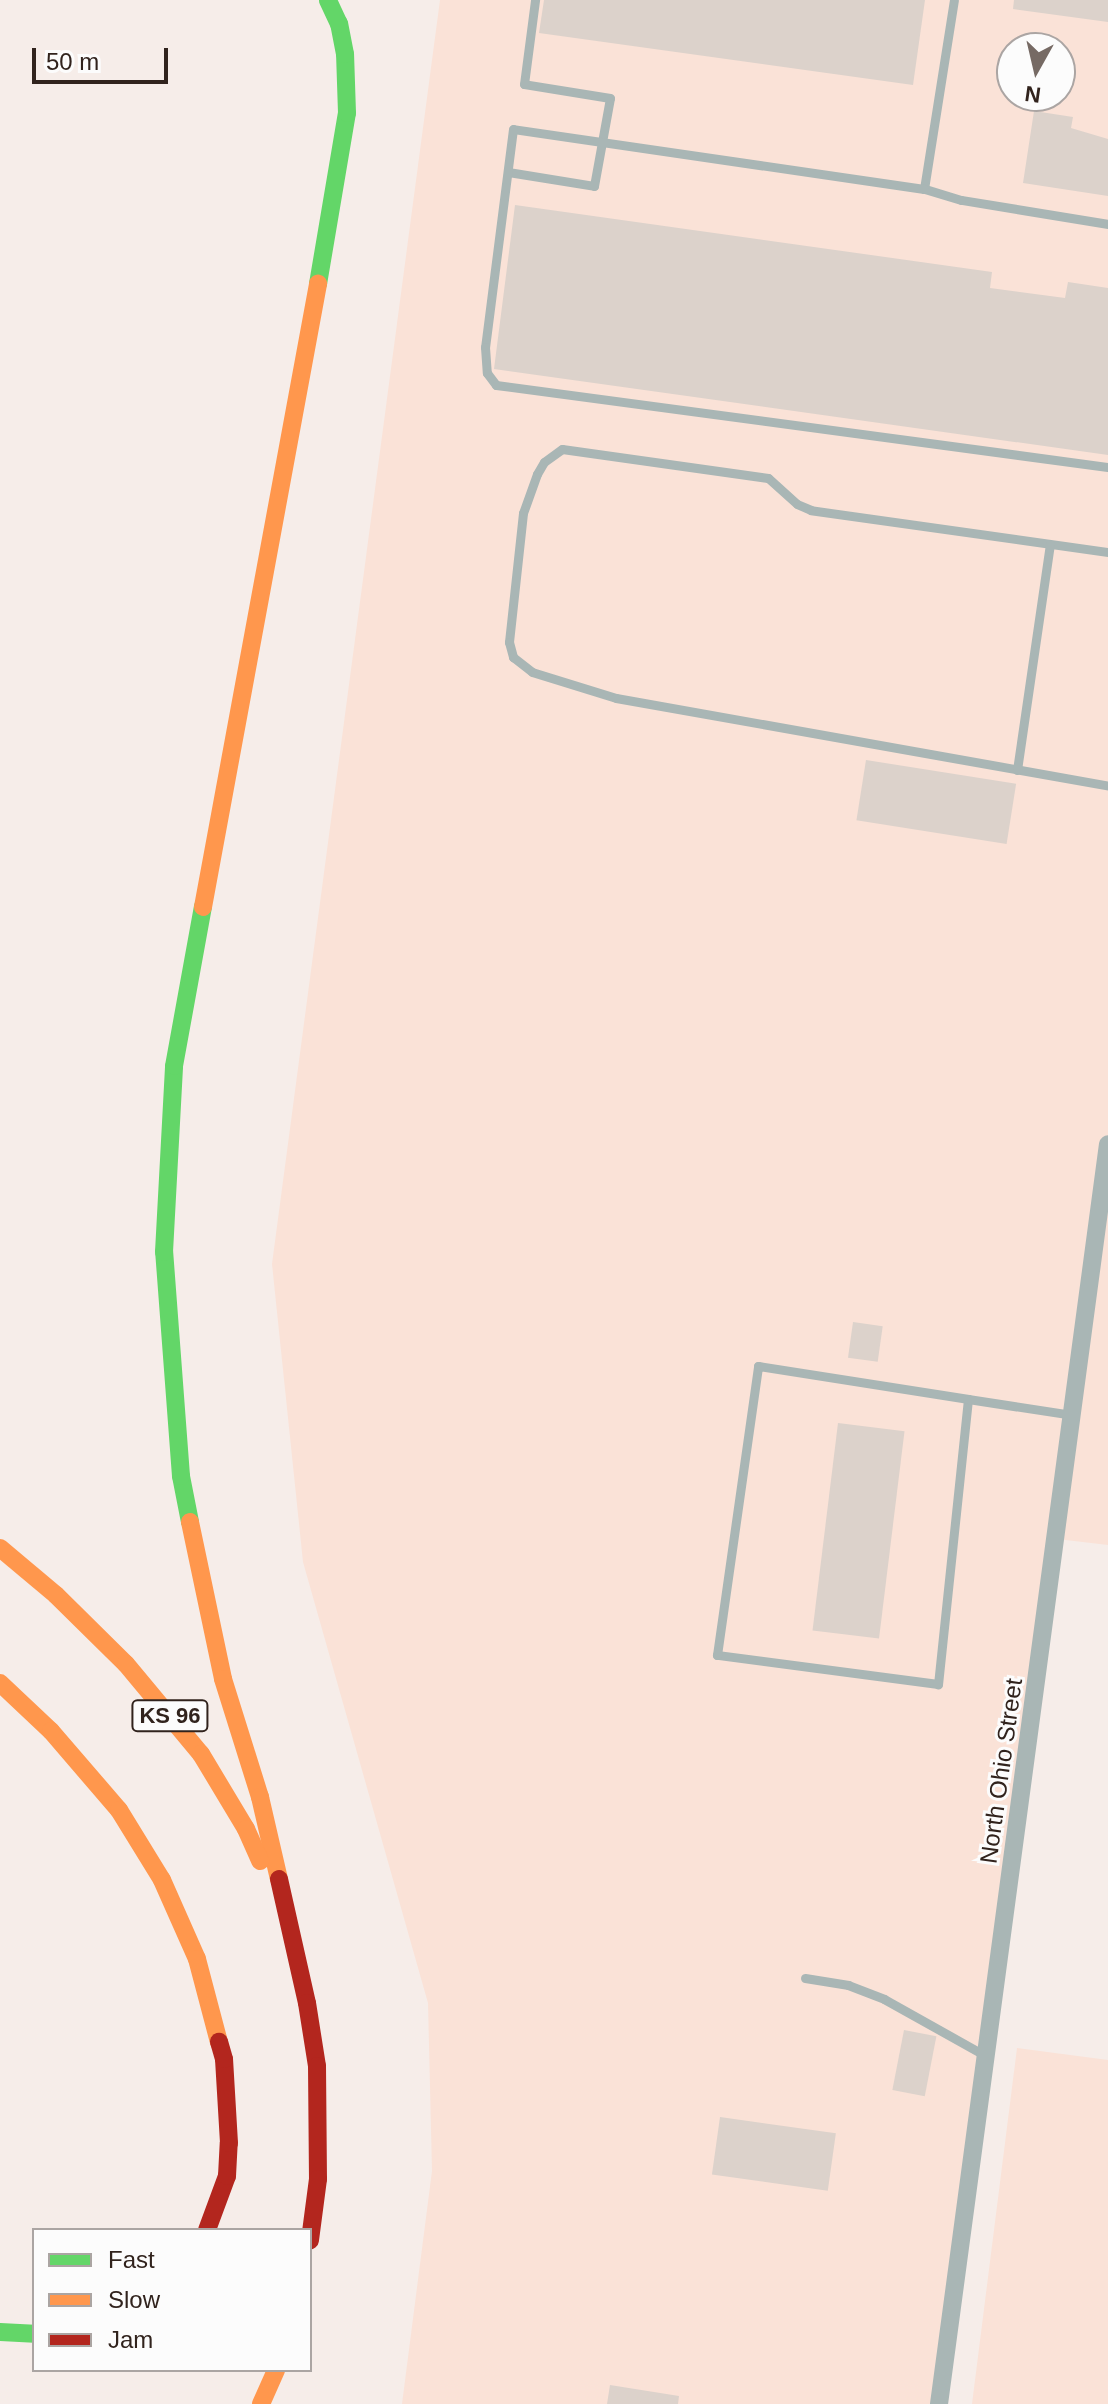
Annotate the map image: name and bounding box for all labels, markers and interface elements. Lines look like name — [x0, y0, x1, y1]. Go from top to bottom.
scale bar — [36, 32, 172, 82]
north arrow — [996, 32, 1076, 112]
text: 50 m — [46, 48, 99, 75]
text: N — [1023, 81, 1042, 108]
street label: North Ohio Street — [974, 1677, 1028, 1865]
road number: KS 96 — [130, 1698, 210, 1734]
legend — [32, 2228, 312, 2372]
text: Fast — [108, 2246, 155, 2273]
text: Slow — [108, 2286, 160, 2313]
text: Jam — [108, 2326, 153, 2353]

